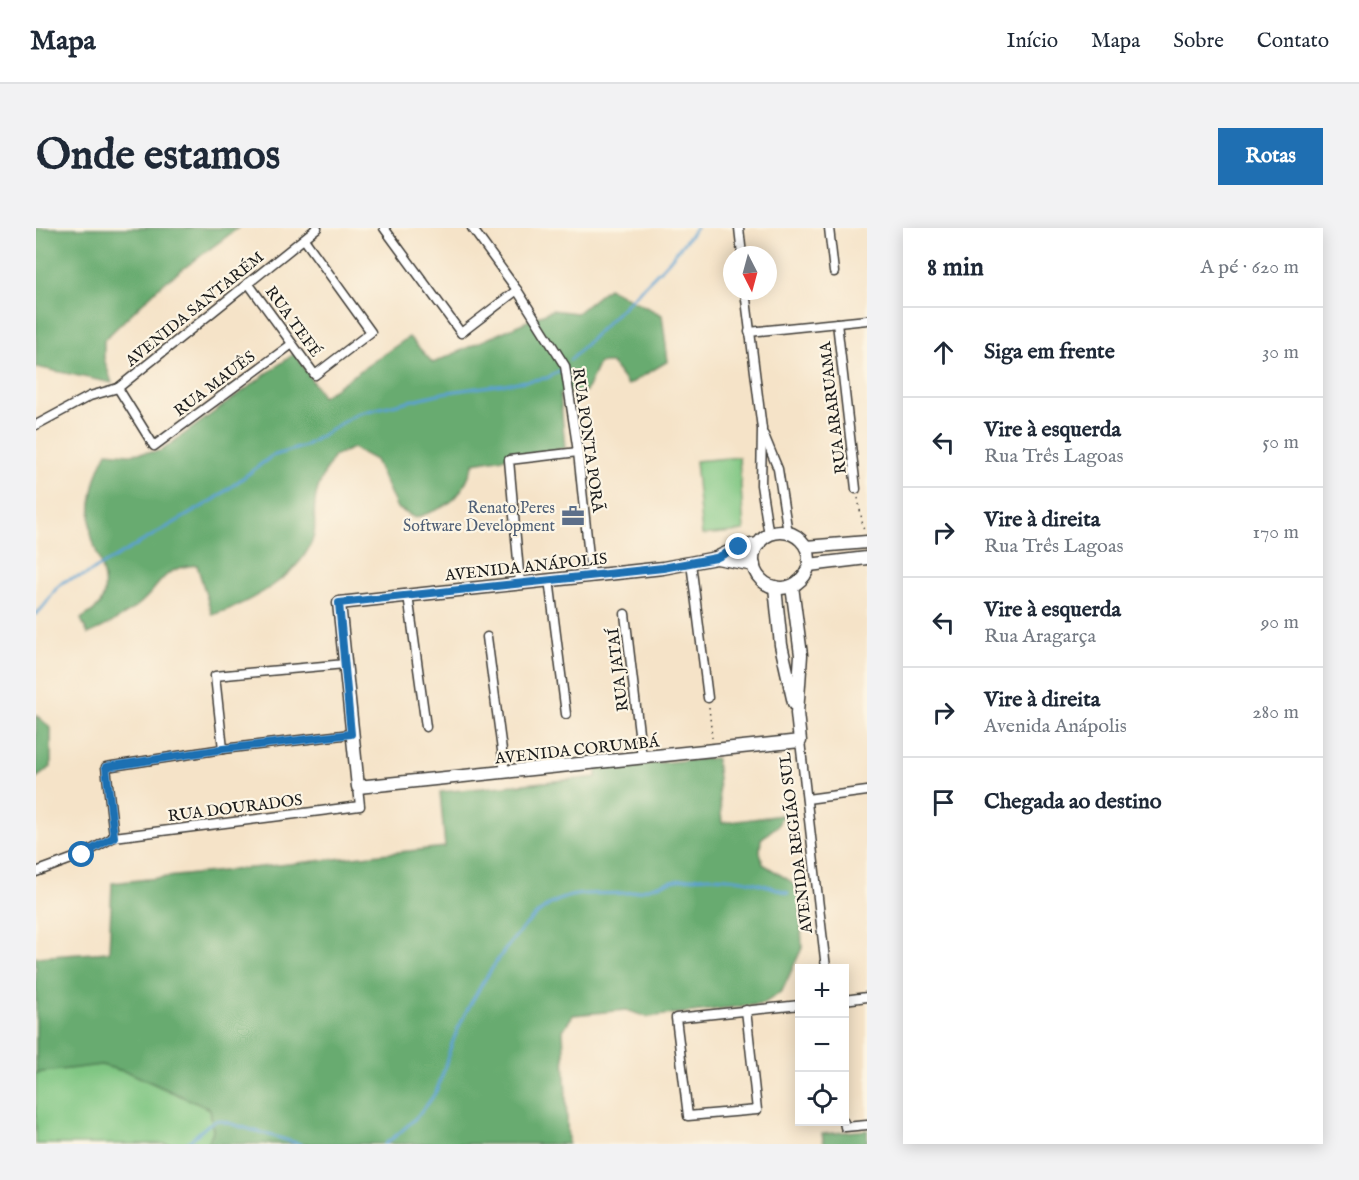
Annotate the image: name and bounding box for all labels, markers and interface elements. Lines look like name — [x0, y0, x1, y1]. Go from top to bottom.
text: Mapa — [30, 24, 96, 59]
text: Início — [1006, 28, 1058, 55]
text: Mapa — [1091, 28, 1140, 55]
text: Sobre — [1173, 28, 1224, 55]
text: Contato — [1257, 28, 1329, 55]
button: Rotas — [1218, 128, 1323, 185]
text: Onde estamos — [36, 130, 280, 183]
street label: AVENIDA SANTARÉM — [120, 246, 269, 372]
north arrow — [723, 246, 777, 300]
text: 8 min — [927, 251, 984, 284]
text: A pé · 620 m — [1200, 255, 1299, 280]
street label: RUA TEFÉ — [260, 282, 326, 362]
icon: ahead — [927, 336, 960, 369]
text: Siga em frente — [984, 338, 1115, 366]
street label: RUA ARARUAMA — [816, 339, 852, 475]
text: 30 m — [1262, 340, 1299, 365]
street label: RUA MAUÊS — [169, 346, 260, 422]
street label: RUA PONTA PORÃ — [567, 367, 609, 515]
text: Vire à esquerda — [984, 416, 1121, 444]
icon: left — [927, 426, 960, 459]
text: 50 m — [1262, 430, 1299, 455]
text: Rua Três Lagoas — [984, 444, 1124, 469]
place label: Renato Peres Software Development — [403, 499, 556, 537]
office icon: Renato Peres Software Development — [560, 503, 586, 529]
text: Vire à direita — [984, 506, 1100, 534]
icon: right — [927, 516, 960, 549]
text: 170 m — [1253, 520, 1299, 545]
route end — [725, 533, 751, 559]
text: Rua Três Lagoas — [984, 534, 1124, 559]
street label: AVENIDA ANÁPOLIS — [443, 548, 608, 587]
text: Vire à esquerda — [984, 596, 1121, 624]
icon: left — [927, 606, 960, 639]
text: 90 m — [1261, 610, 1299, 635]
text: Rua Aragarça — [984, 624, 1096, 649]
street label: RUA JATAÍ — [602, 626, 634, 713]
text: Vire à direita — [984, 686, 1100, 714]
icon: right — [927, 696, 960, 729]
text: 280 m — [1252, 700, 1299, 725]
text: Avenida Anápolis — [984, 714, 1127, 739]
street label: AVENIDA CORUMBÁ — [493, 730, 662, 770]
street label: AVENIDA REGIÃO SUL — [774, 750, 818, 936]
icon: arrive — [927, 786, 960, 819]
text: Chegada ao destino — [984, 788, 1162, 816]
street label: RUA DOURADOS — [167, 791, 304, 827]
route start — [68, 841, 94, 867]
map controls — [795, 964, 849, 1126]
button: + — [795, 964, 849, 1018]
button: − — [795, 1018, 849, 1072]
button: locate — [795, 1072, 849, 1126]

